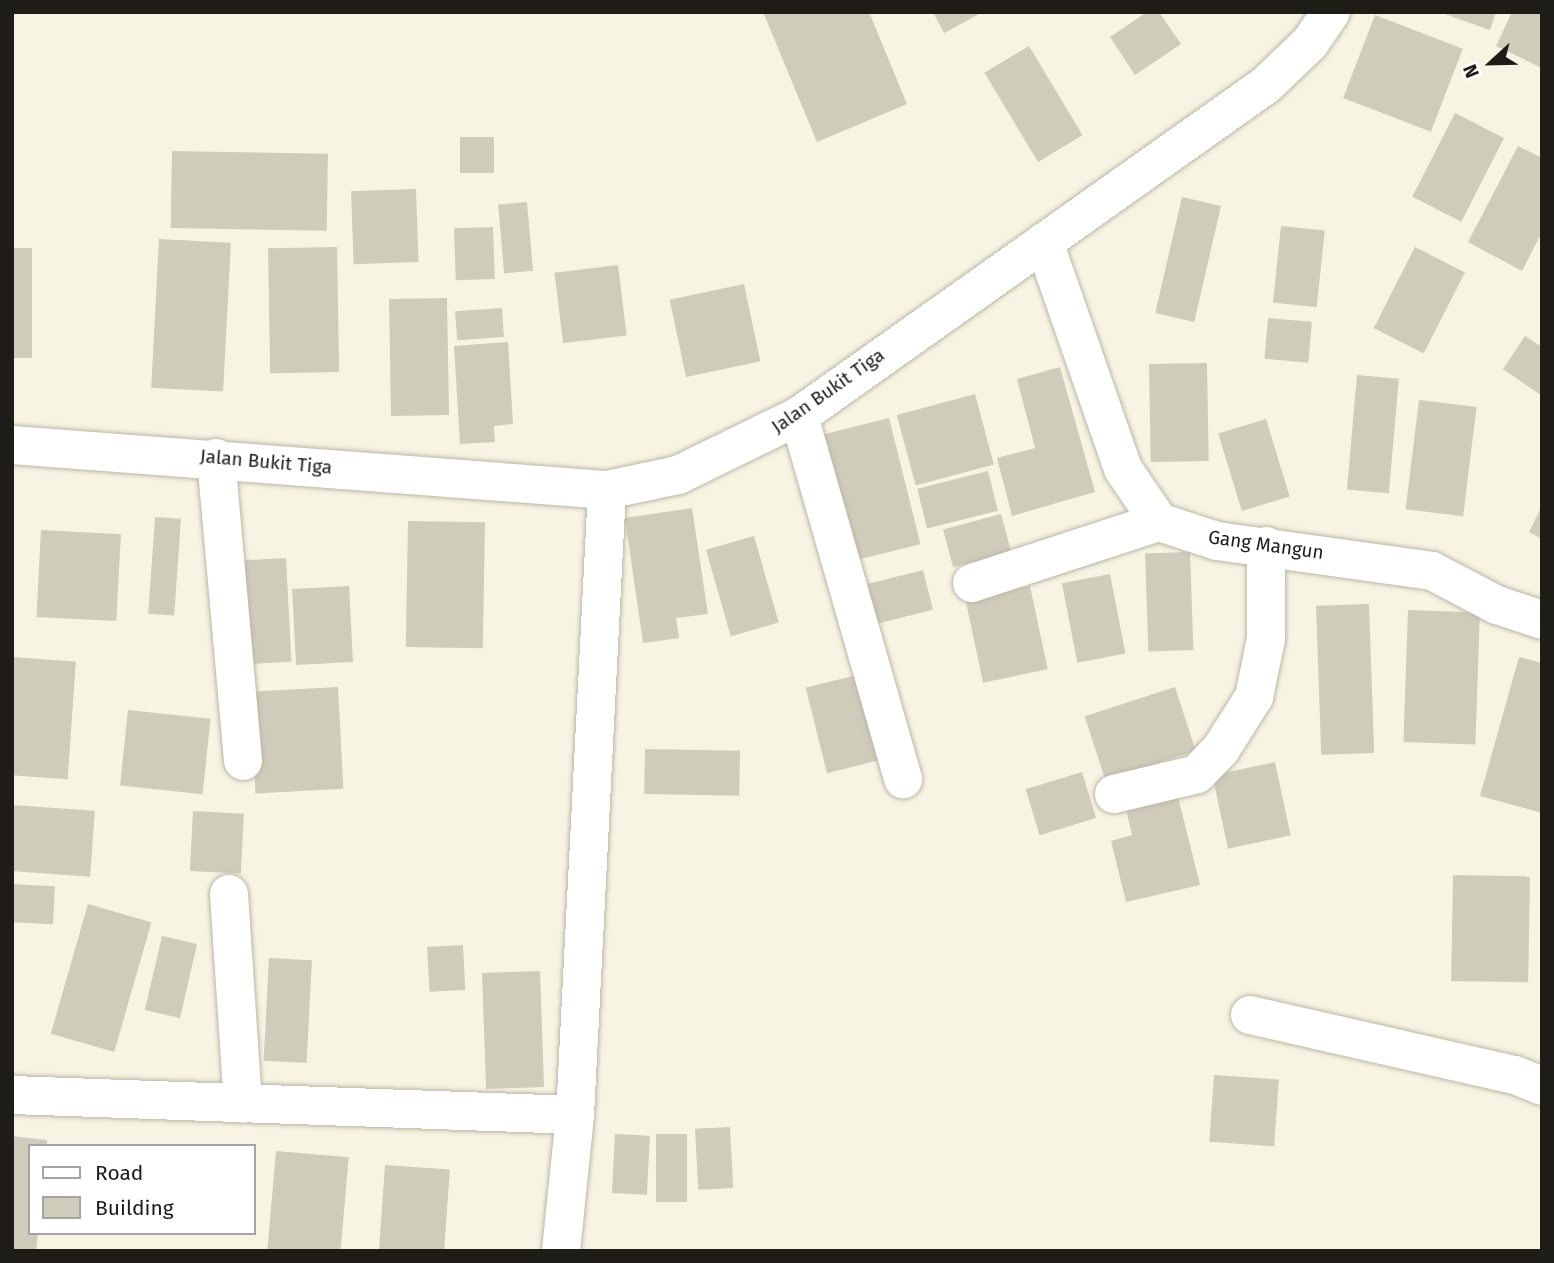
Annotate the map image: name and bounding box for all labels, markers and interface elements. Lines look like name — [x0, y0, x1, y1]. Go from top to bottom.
north arrow — [1456, 28, 1526, 98]
text: N — [1458, 61, 1484, 81]
street label: Jalan Bukit Tiga — [767, 344, 889, 438]
street label: Jalan Bukit Tiga — [199, 445, 333, 479]
street label: Gang Mangun — [1207, 526, 1325, 564]
legend — [28, 1144, 256, 1235]
text: Road — [95, 1160, 143, 1186]
text: Building — [95, 1195, 174, 1221]

